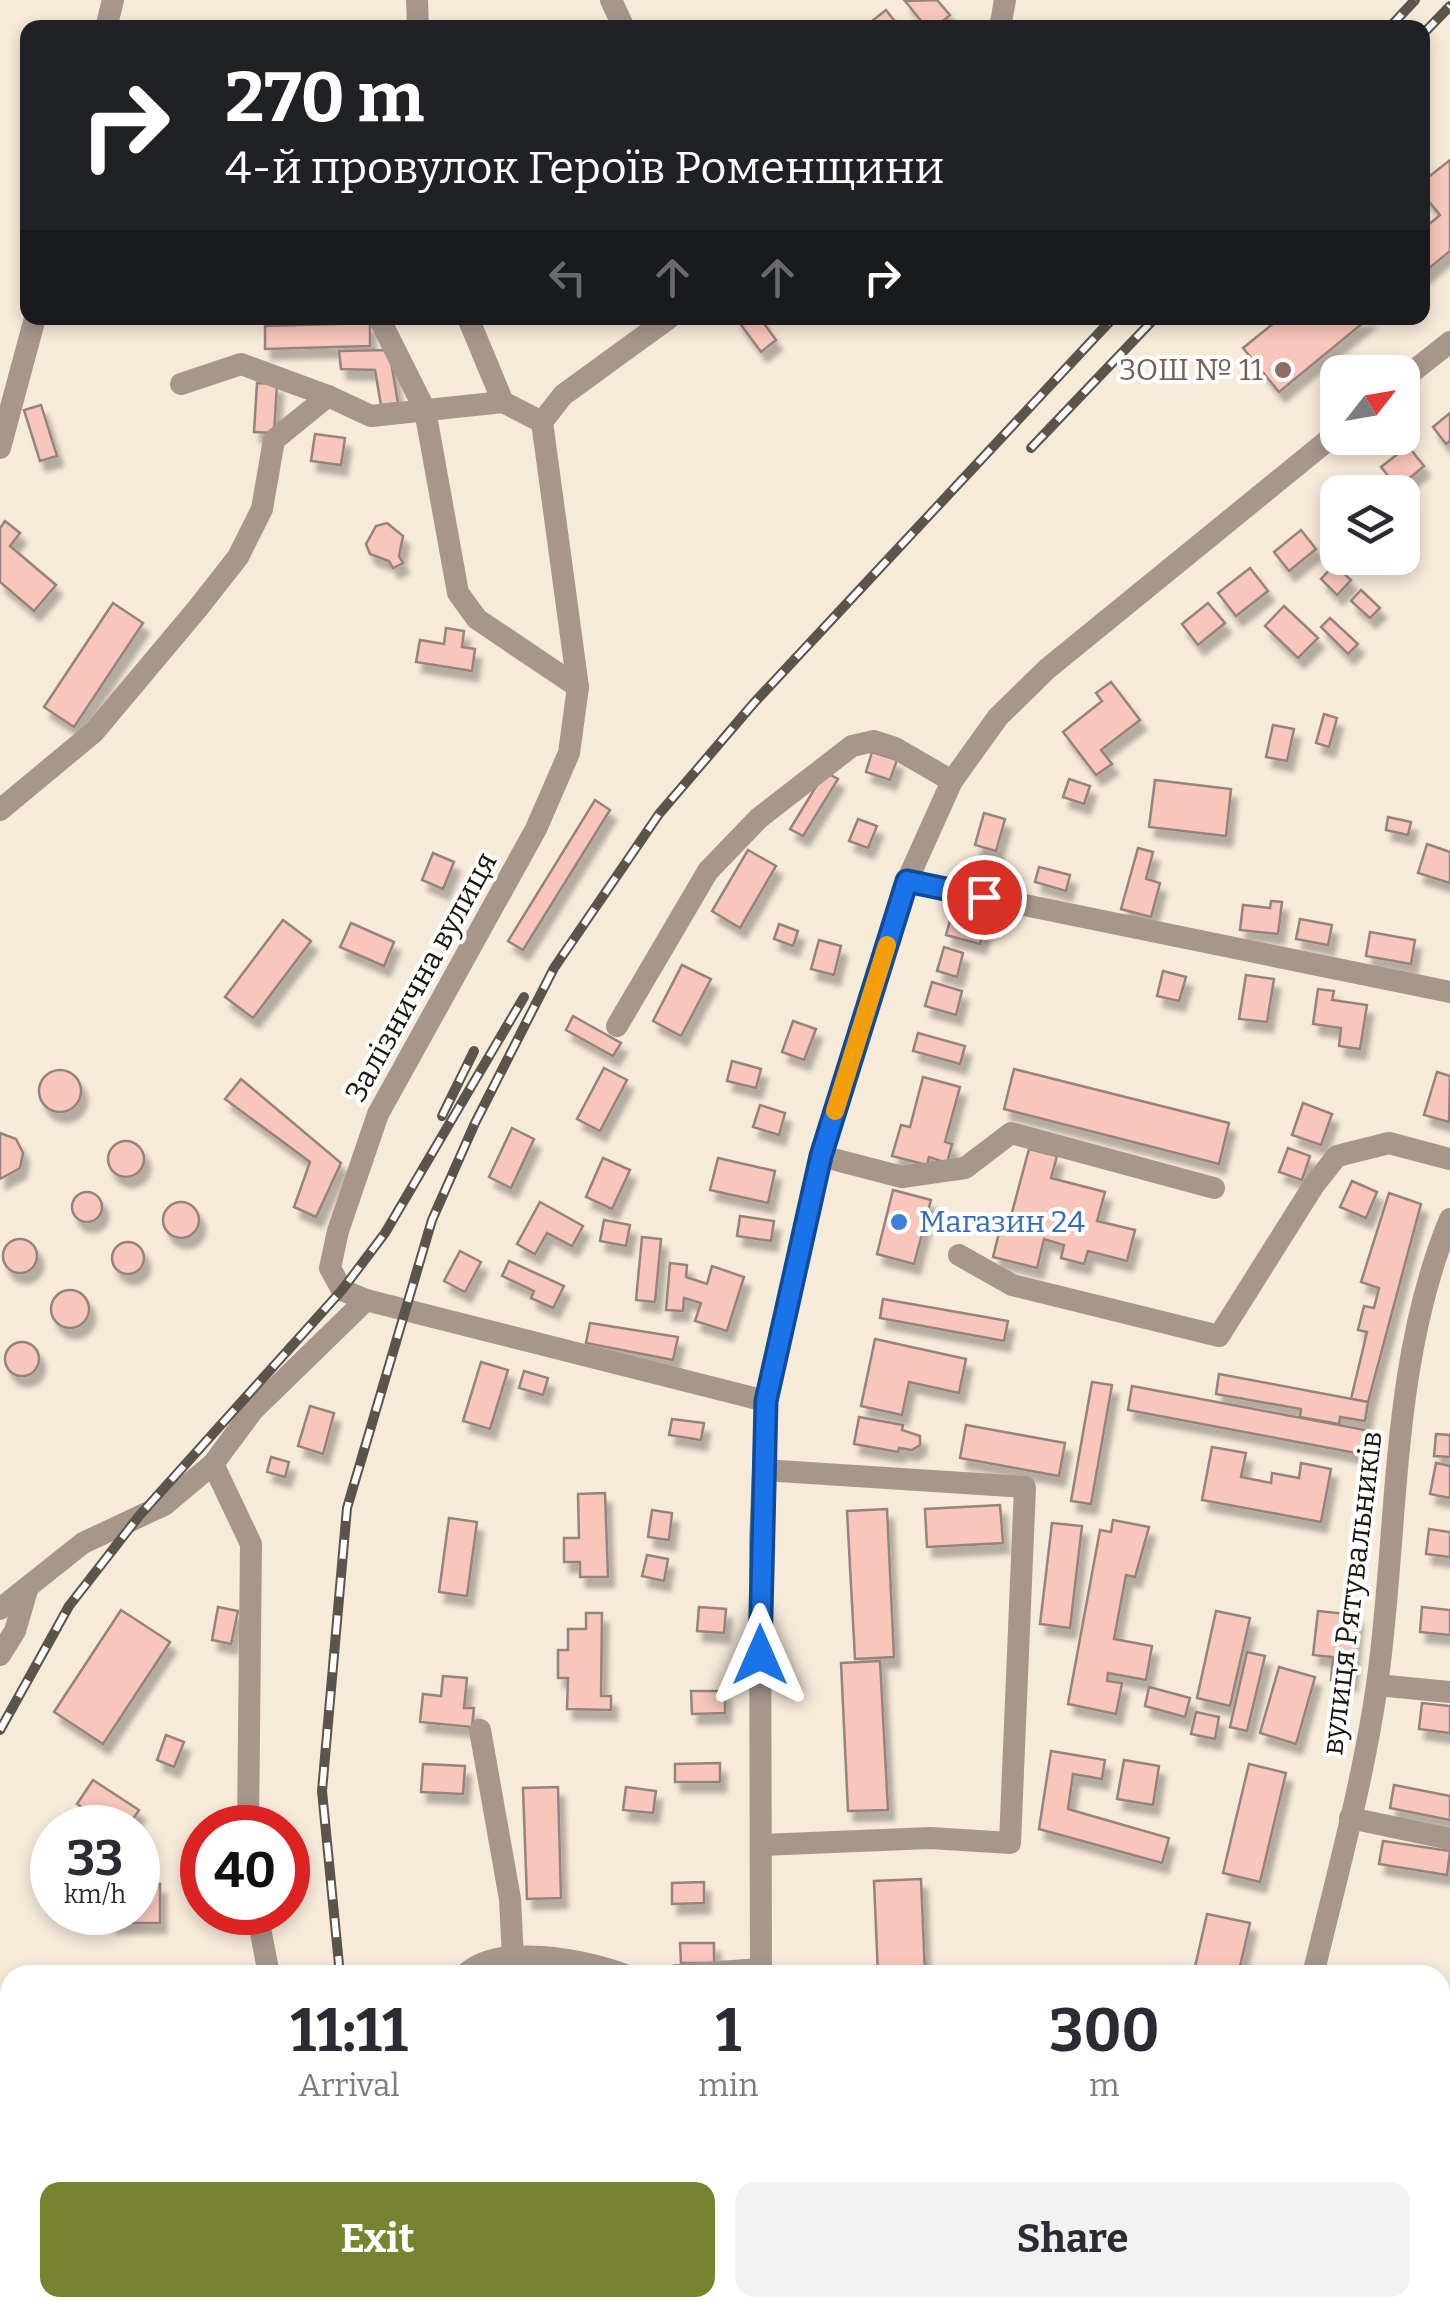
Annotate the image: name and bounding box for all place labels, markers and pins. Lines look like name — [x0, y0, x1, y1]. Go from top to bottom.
place label: ЗОШ № 11 — [1119, 352, 1263, 388]
marker: ЗОШ № 11 — [1272, 359, 1294, 381]
pin — [942, 855, 1027, 940]
place label: Магазин 24 — [919, 1204, 1085, 1240]
marker: Магазин 24 — [888, 1211, 910, 1233]

